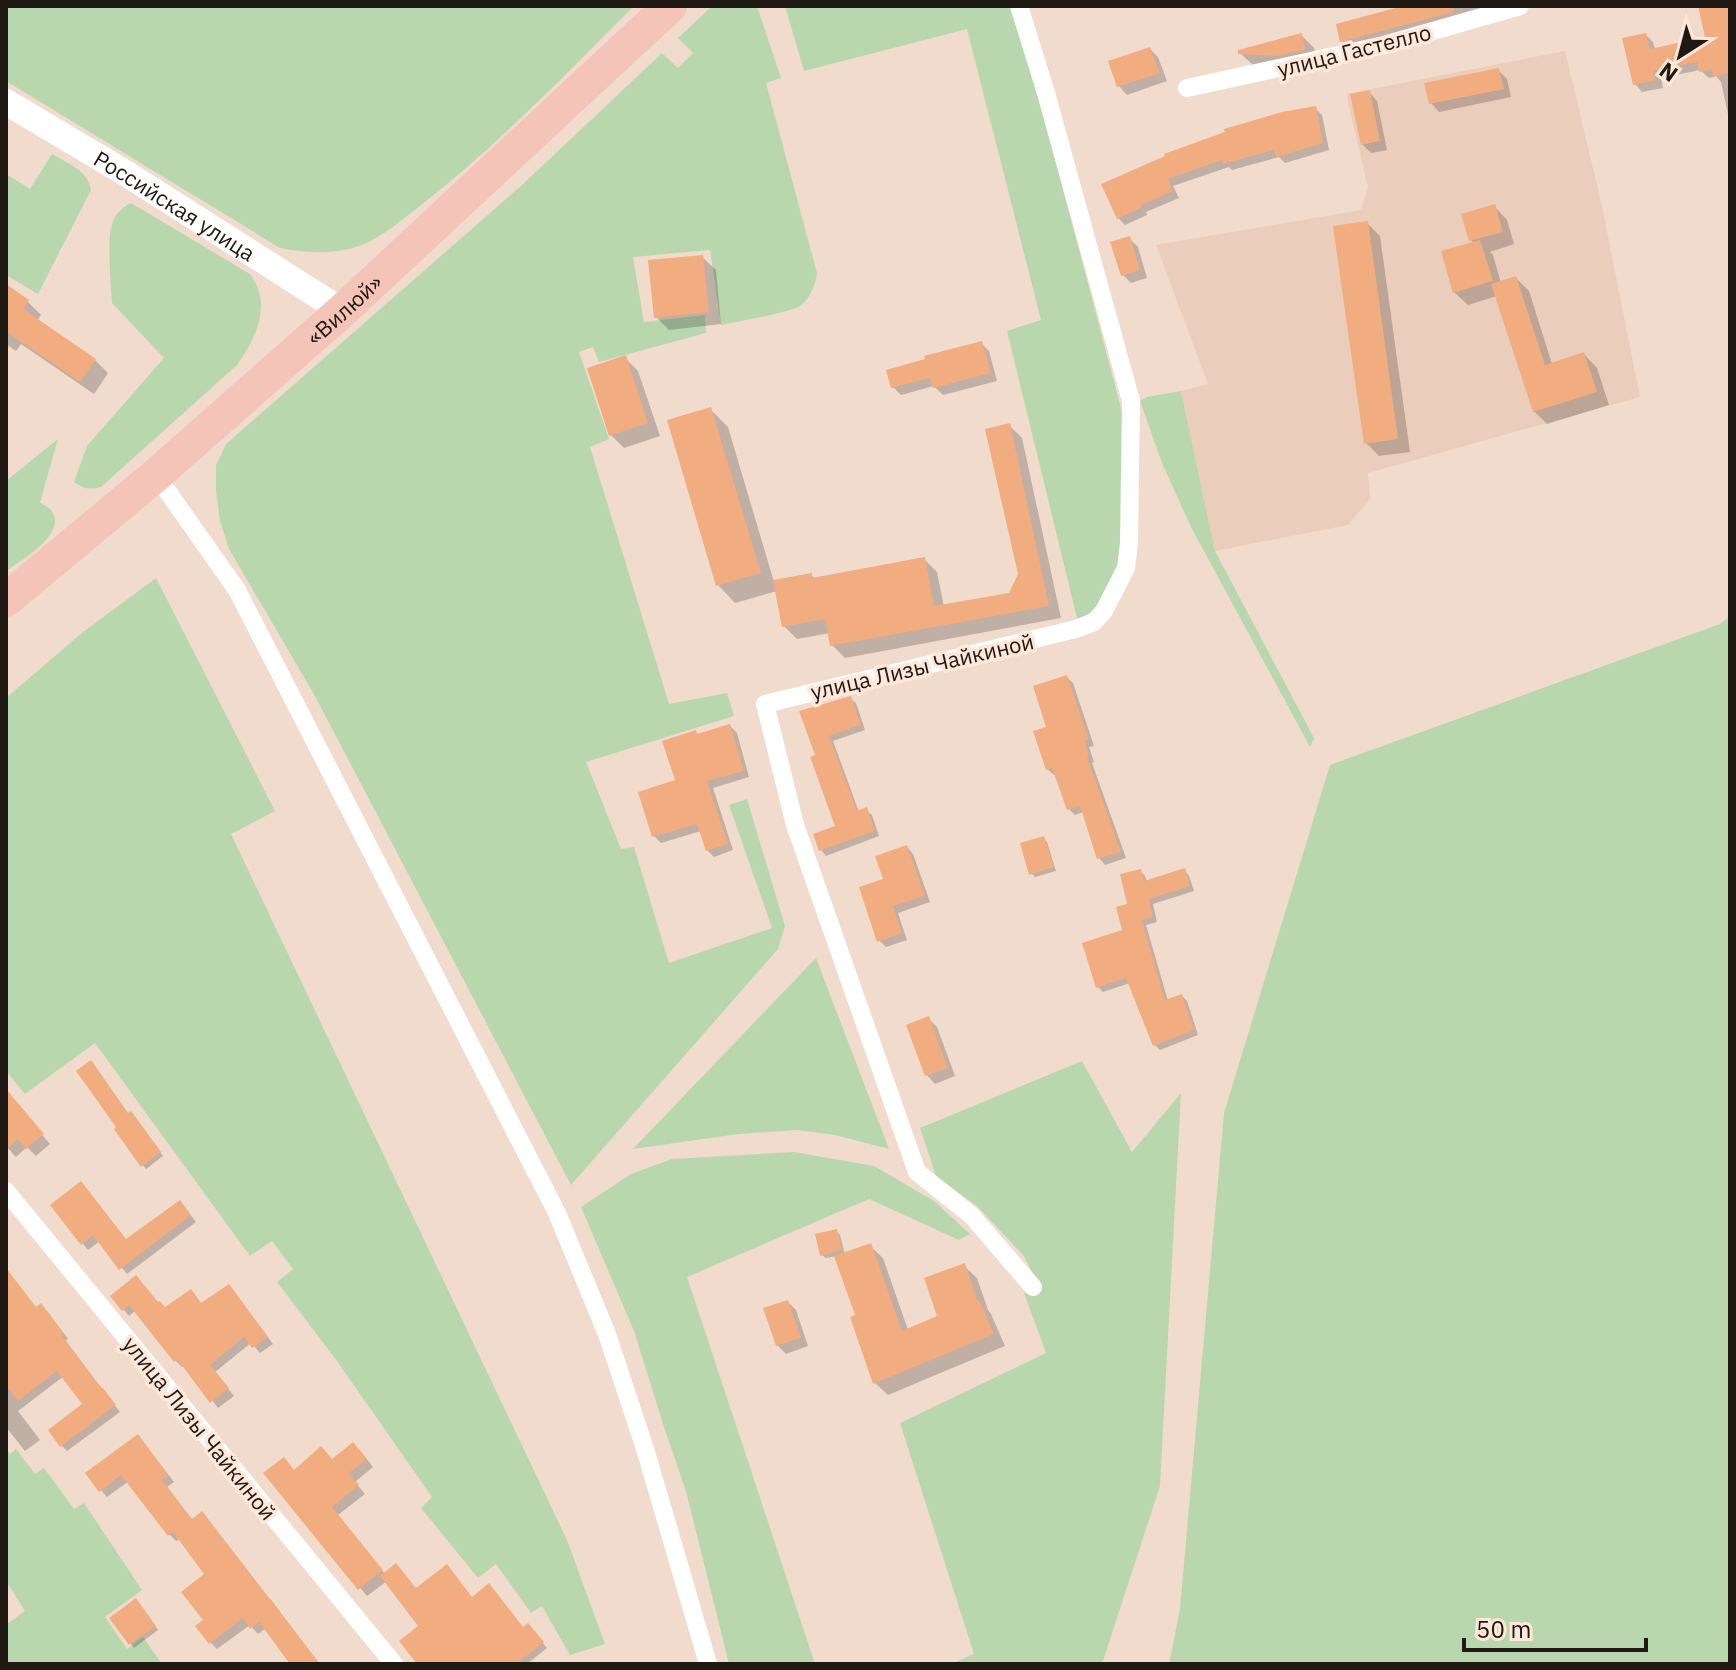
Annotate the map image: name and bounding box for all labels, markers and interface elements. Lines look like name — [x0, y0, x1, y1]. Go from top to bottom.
north arrow — [1640, 16, 1720, 96]
street label: улица Гастелло — [1274, 17, 1434, 83]
text: N — [1653, 56, 1683, 89]
street label: Российская улица — [89, 143, 262, 267]
street label: «Вилюй» — [300, 267, 388, 351]
street label: улица Лизы Чайкиной — [807, 626, 1037, 706]
street label: улица Лизы Чайкиной — [117, 1330, 283, 1526]
scale bar — [1464, 1602, 1646, 1652]
text: 50 m — [1476, 1613, 1531, 1645]

